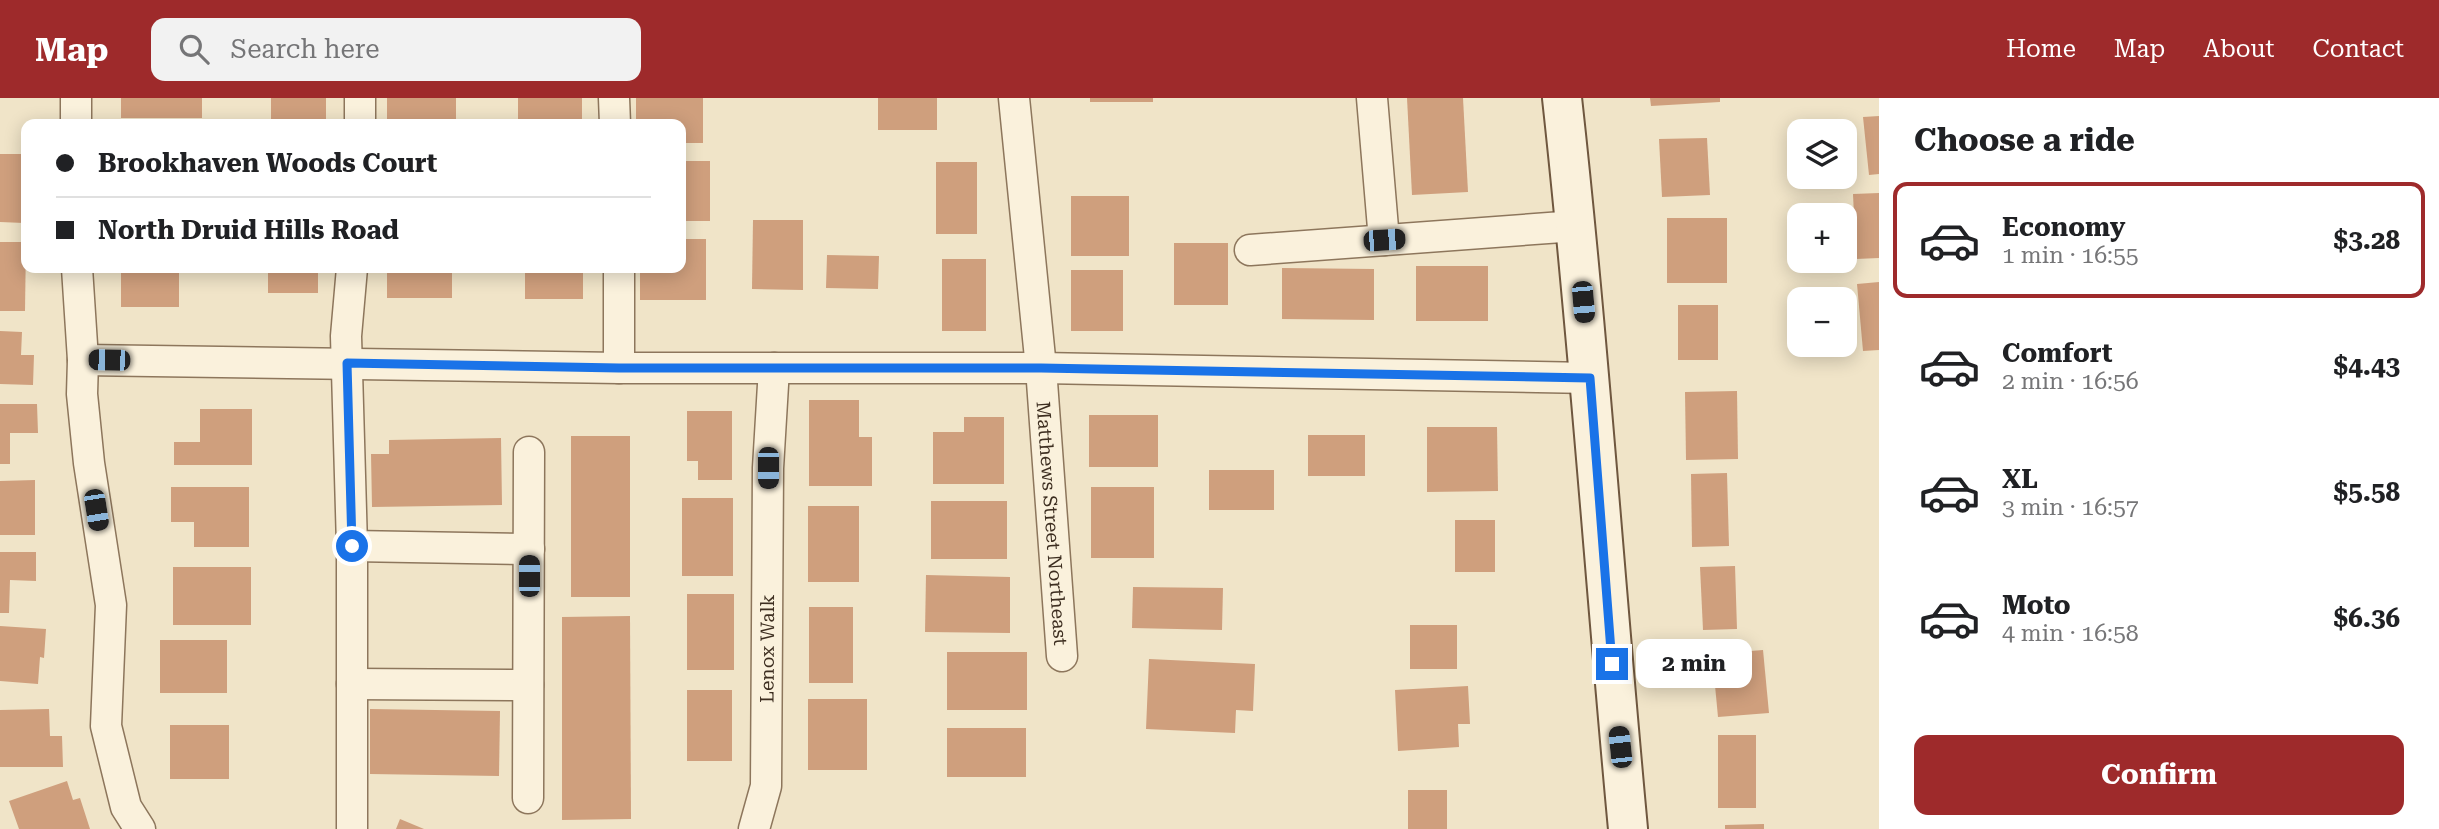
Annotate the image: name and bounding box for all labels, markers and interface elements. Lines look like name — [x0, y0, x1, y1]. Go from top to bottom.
search box — [151, 18, 641, 81]
text: Map — [35, 30, 109, 69]
icon: search — [175, 30, 213, 68]
text: Search here — [231, 34, 380, 64]
text: Home — [2006, 35, 2076, 63]
text: Map — [2114, 35, 2165, 63]
text: About — [2203, 35, 2274, 63]
text: Contact — [2312, 35, 2404, 63]
map controls — [1787, 119, 1857, 357]
button: layers — [1787, 119, 1857, 189]
text: Choose a ride — [1914, 121, 2135, 159]
text: Brookhaven Woods Court — [98, 148, 437, 178]
button: + — [1787, 203, 1857, 273]
icon: car — [1918, 209, 1981, 272]
text: Economy — [2002, 212, 2125, 242]
text: North Druid Hills Road — [98, 215, 399, 245]
text: $3.28 — [2334, 225, 2400, 255]
car — [1363, 228, 1406, 252]
text: 1 min · 16:55 — [2002, 242, 2139, 269]
car — [1571, 280, 1596, 324]
button: − — [1787, 287, 1857, 357]
icon: car — [1918, 335, 1981, 398]
text: Comfort — [2002, 338, 2112, 368]
car — [88, 349, 131, 371]
text: $4.43 — [2334, 351, 2400, 381]
text: 2 min · 16:56 — [2002, 368, 2139, 395]
street label: Matthews Street Northeast — [1032, 400, 1073, 646]
car — [758, 447, 779, 489]
icon: car — [1918, 461, 1981, 524]
text: XL — [2002, 464, 2038, 494]
text: $5.58 — [2334, 477, 2400, 507]
car — [83, 488, 110, 532]
text: 3 min · 16:57 — [2002, 494, 2139, 521]
route start — [336, 530, 368, 562]
car — [519, 555, 540, 597]
icon: car — [1918, 587, 1981, 650]
text: Moto — [2002, 590, 2071, 620]
street label: Lenox Walk — [755, 594, 779, 703]
text: $6.36 — [2334, 603, 2400, 633]
text: 4 min · 16:58 — [2002, 620, 2139, 647]
callout: 2 min — [1636, 640, 1752, 688]
route end — [1596, 648, 1628, 680]
text: 2 min — [1662, 650, 1726, 677]
car — [1608, 725, 1633, 769]
button: Confirm — [1914, 735, 2404, 815]

